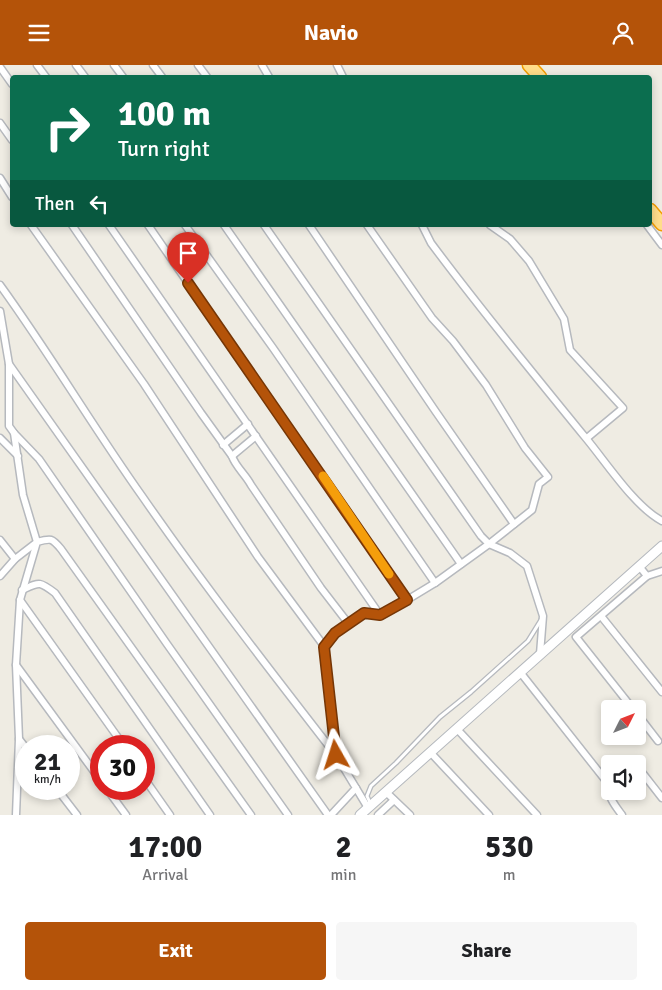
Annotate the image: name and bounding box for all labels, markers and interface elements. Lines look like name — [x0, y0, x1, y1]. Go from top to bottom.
icon: menu — [25, 19, 53, 47]
text: Navio — [304, 19, 358, 46]
icon: person — [609, 19, 637, 47]
text: 100 m — [118, 92, 211, 135]
icon: right — [35, 95, 100, 160]
text: Turn right — [118, 135, 210, 162]
icon: left — [85, 190, 113, 218]
text: Then — [35, 192, 75, 216]
pin — [167, 232, 209, 283]
icon: arrive — [174, 239, 202, 267]
north arrow — [601, 700, 646, 745]
map controls — [601, 700, 646, 800]
position arrow — [309, 728, 361, 780]
speed limit sign: 30 — [90, 735, 155, 800]
text: 21 — [34, 746, 61, 777]
button: sound — [601, 755, 646, 800]
text: km/h — [34, 772, 61, 787]
text: 17:00 — [128, 829, 202, 866]
text: 2 — [335, 829, 352, 866]
text: 530 — [485, 829, 533, 866]
text: Arrival — [142, 865, 188, 885]
text: min — [331, 865, 356, 885]
text: m — [503, 865, 516, 885]
button: Exit — [25, 922, 326, 980]
button: Share — [336, 922, 637, 980]

